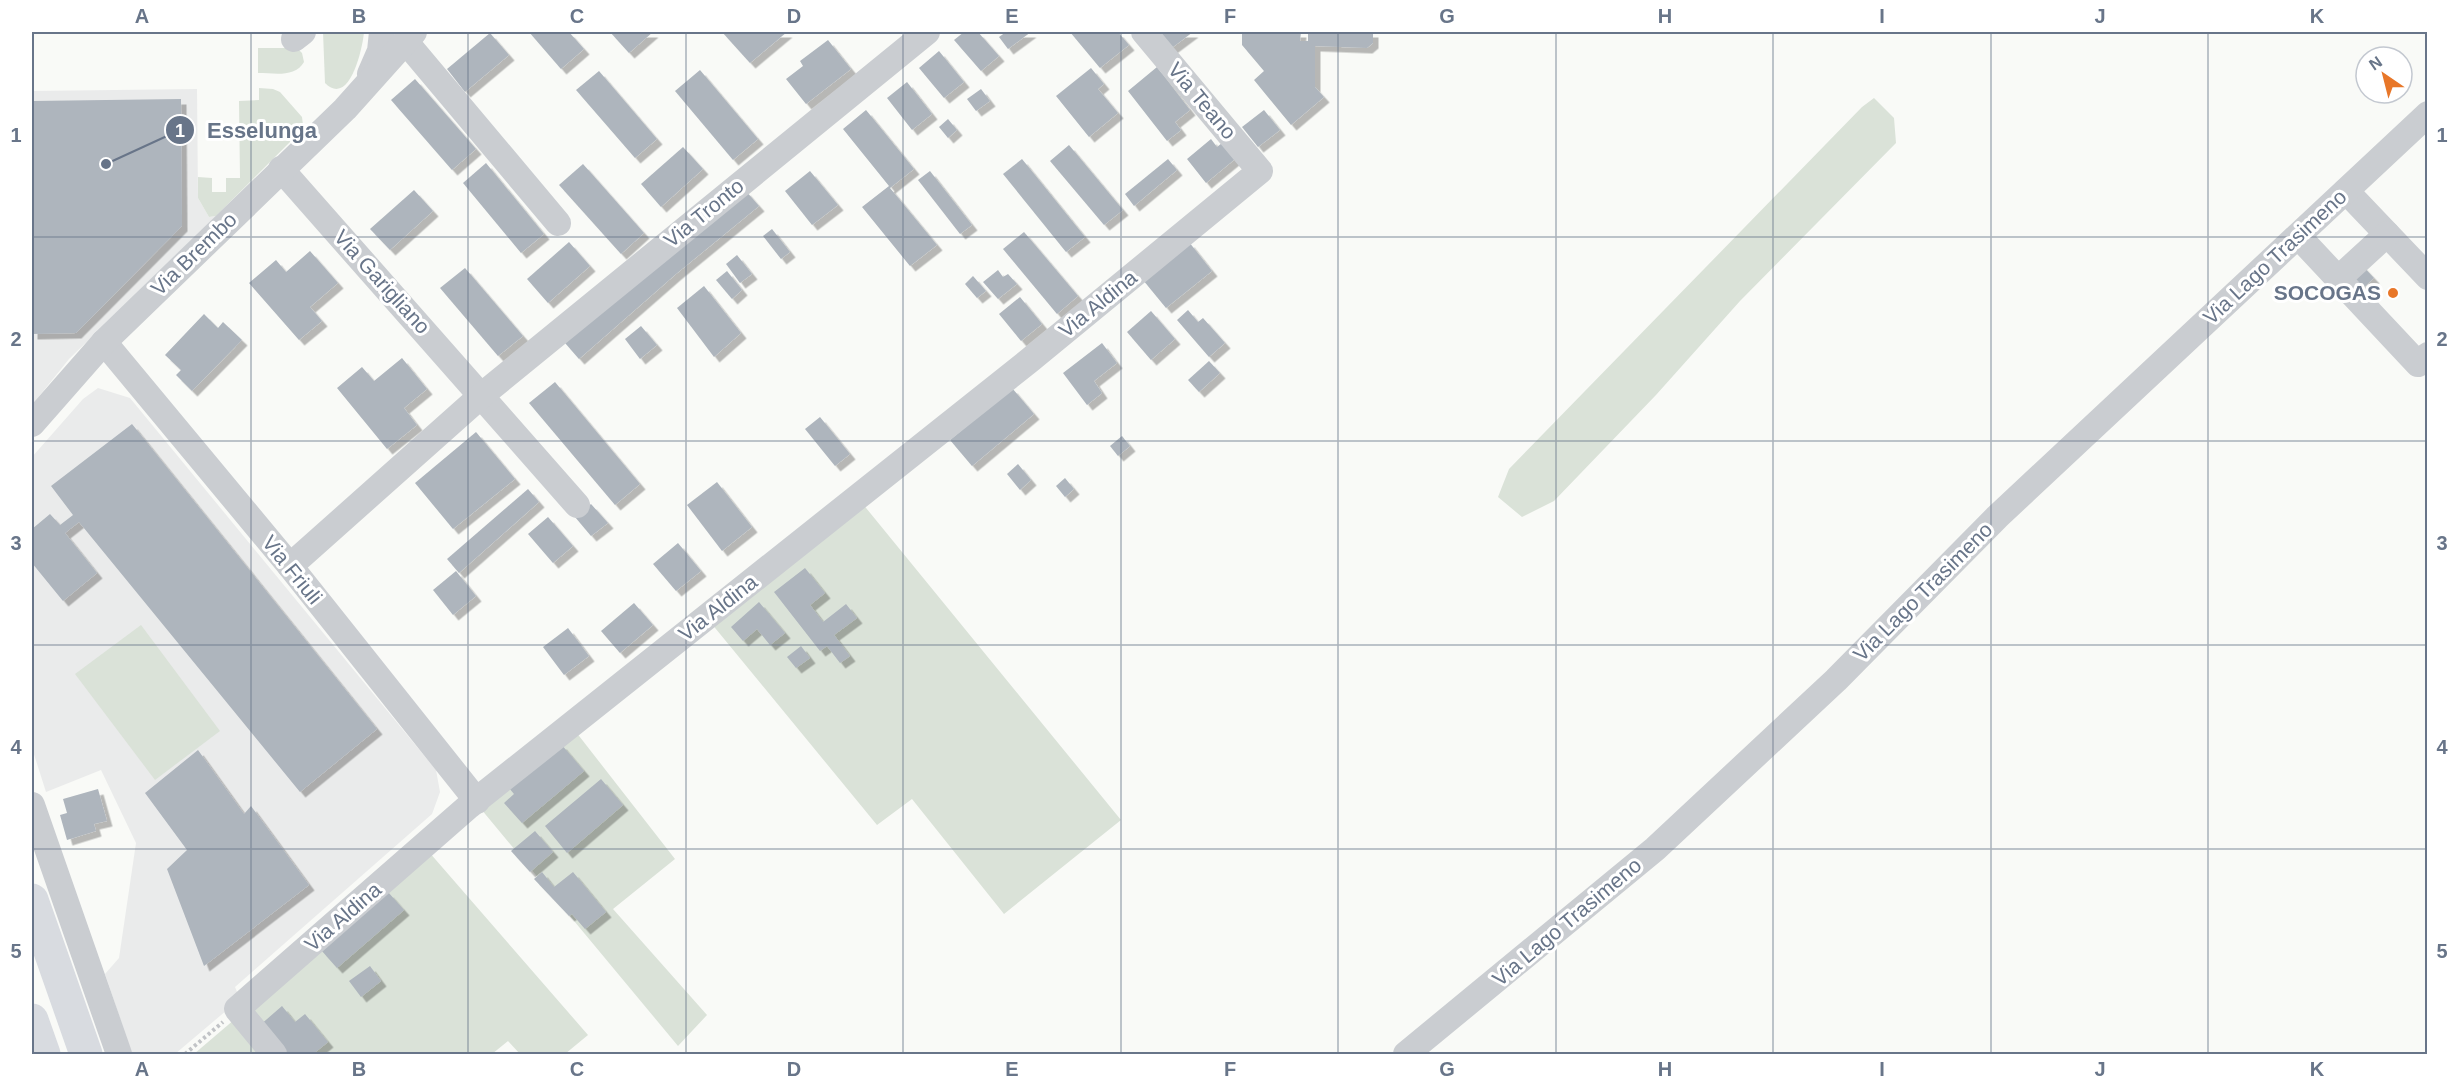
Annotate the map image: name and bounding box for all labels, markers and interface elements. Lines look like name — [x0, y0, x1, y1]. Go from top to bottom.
text: A — [135, 5, 149, 27]
text: B — [352, 5, 366, 27]
text: C — [570, 5, 584, 27]
text: D — [787, 5, 801, 27]
text: E — [1005, 5, 1019, 27]
text: F — [1224, 5, 1236, 27]
text: G — [1439, 5, 1455, 27]
text: H — [1658, 5, 1672, 27]
text: I — [1879, 5, 1885, 27]
text: J — [2094, 5, 2106, 27]
text: K — [2310, 5, 2325, 27]
north arrow — [2354, 45, 2414, 105]
text: N — [2366, 53, 2385, 73]
street label: Via Teano — [1164, 58, 1241, 144]
callout: Esselunga — [165, 110, 329, 150]
text: Esselunga — [207, 118, 318, 143]
text: 1 — [175, 121, 185, 141]
text: 1 — [10, 124, 22, 146]
text: 1 — [2436, 124, 2448, 146]
street label: Via Tronto — [659, 174, 748, 252]
street label: Via Lago Trasimeno — [2199, 185, 2351, 329]
street label: Via Brembo — [146, 207, 241, 300]
street label: Via Garigliano — [330, 225, 435, 338]
street label: Via Aldina — [1054, 265, 1141, 342]
place label: SOCOGAS — [2274, 281, 2381, 304]
marker: SOCOGAS — [2386, 286, 2400, 300]
text: 2 — [10, 328, 22, 350]
text: 2 — [2436, 328, 2448, 350]
street label: Via Lago Trasimeno — [1849, 518, 1997, 666]
street label: Via Friuli — [258, 531, 327, 609]
text: 3 — [10, 532, 22, 554]
text: 3 — [2436, 532, 2448, 554]
street label: Via Aldina — [674, 570, 762, 645]
text: 4 — [10, 736, 22, 758]
text: 4 — [2436, 736, 2448, 758]
street label: Via Lago Trasimeno — [1488, 853, 1645, 990]
street label: Via Aldina — [300, 877, 386, 956]
text: 5 — [10, 940, 22, 962]
text: 5 — [2436, 940, 2448, 962]
text: A — [135, 1058, 149, 1080]
text: B — [352, 1058, 366, 1080]
text: C — [570, 1058, 584, 1080]
text: D — [787, 1058, 801, 1080]
text: E — [1005, 1058, 1019, 1080]
text: F — [1224, 1058, 1236, 1080]
text: G — [1439, 1058, 1455, 1080]
text: H — [1658, 1058, 1672, 1080]
text: I — [1879, 1058, 1885, 1080]
text: J — [2094, 1058, 2106, 1080]
text: K — [2310, 1058, 2325, 1080]

